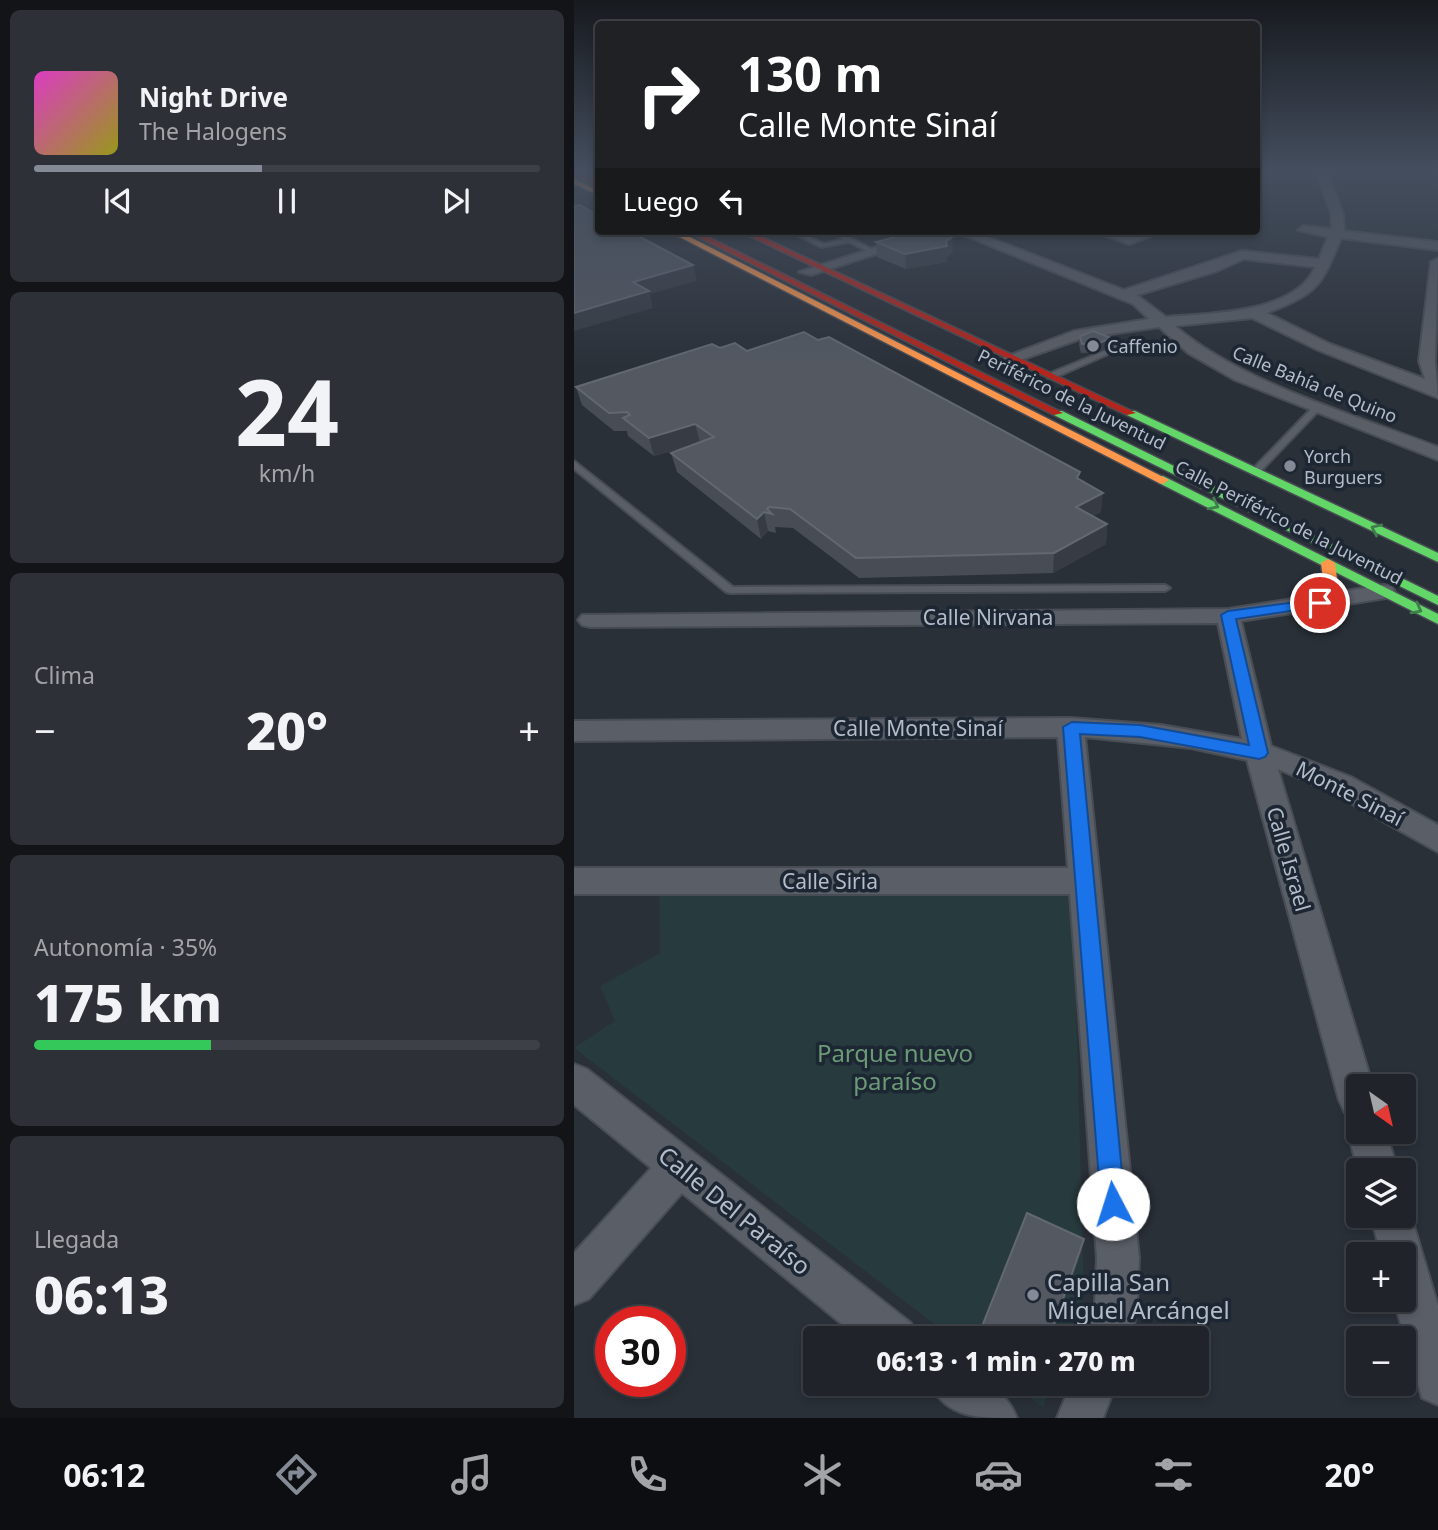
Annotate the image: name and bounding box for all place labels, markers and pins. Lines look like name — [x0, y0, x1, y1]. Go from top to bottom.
place label: Caffenio — [1107, 334, 1178, 358]
marker: Caffenio — [1085, 338, 1101, 354]
place label: Yorch Burguers — [1304, 444, 1382, 489]
marker: Yorch Burguers — [1282, 458, 1298, 474]
pin — [1290, 573, 1350, 633]
place label: Capilla San Miguel Arcángel — [1047, 1265, 1230, 1326]
marker: Capilla San Miguel Arcángel — [1025, 1287, 1041, 1303]

